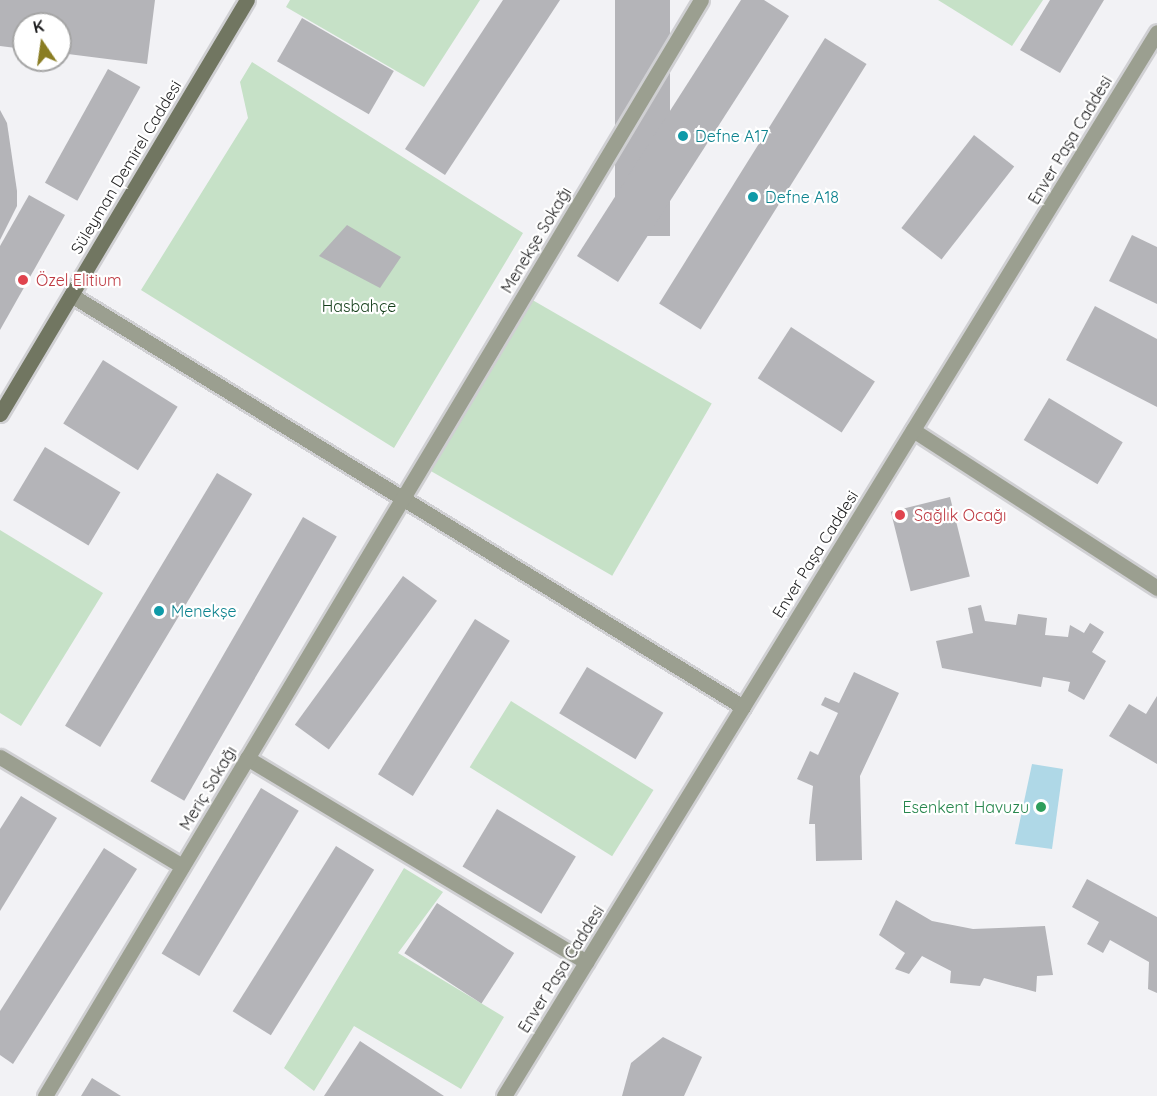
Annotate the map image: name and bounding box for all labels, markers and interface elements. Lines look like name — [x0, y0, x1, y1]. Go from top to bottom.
north arrow — [12, 12, 72, 72]
text: K — [31, 15, 46, 37]
street label: Enver Paşa Caddesi — [1024, 72, 1116, 208]
street label: Süleyman Demirel Caddesi — [67, 77, 185, 257]
place label: Defne A17 — [695, 126, 769, 146]
marker: Defne A17 — [676, 129, 690, 143]
street label: Menekşe Sokağı — [497, 184, 575, 296]
place label: Defne A18 — [765, 187, 839, 207]
marker: Defne A18 — [746, 190, 760, 204]
place label: Özel Elitium — [36, 270, 122, 290]
marker: Özel Elitium — [14, 271, 32, 289]
park label: Hasbahçe — [322, 296, 396, 316]
street label: Enver Paşa Caddesi — [768, 487, 862, 621]
place label: Sağlık Ocağı — [914, 505, 1006, 525]
marker: Sağlık Ocağı — [891, 506, 909, 524]
place label: Menekşe — [171, 601, 237, 621]
marker: Menekşe — [152, 604, 166, 618]
street label: Meriç Sokağı — [175, 742, 241, 834]
place label: Esenkent Havuzu — [902, 797, 1029, 817]
marker: Esenkent Havuzu — [1034, 800, 1048, 814]
street label: Enver Paşa Caddesi — [514, 902, 608, 1036]

